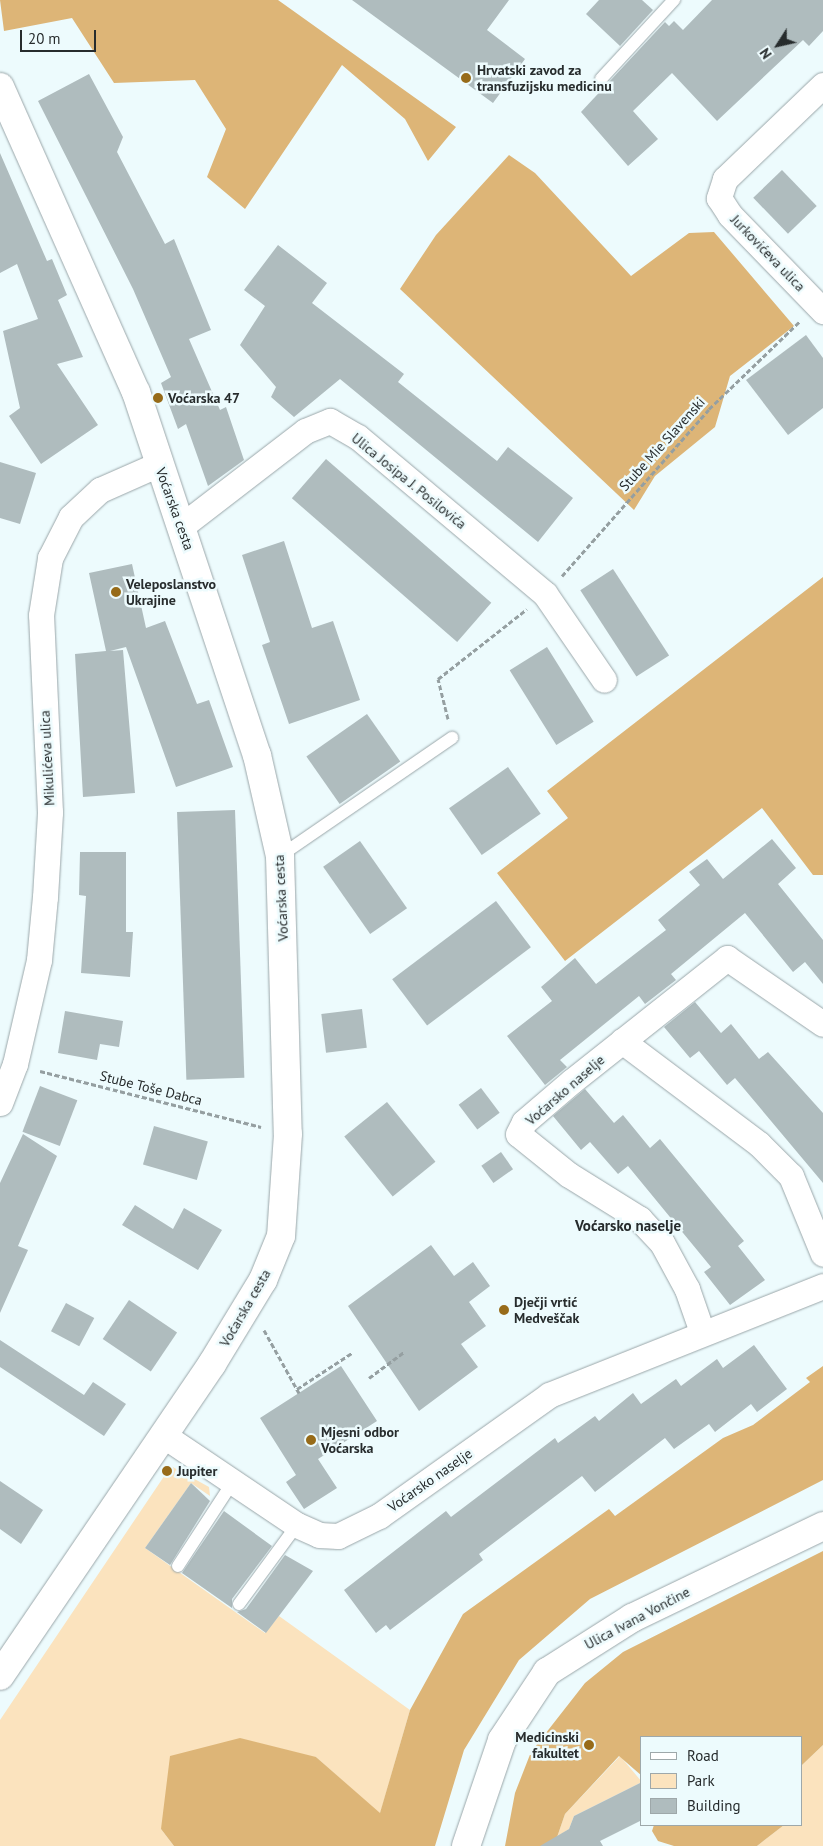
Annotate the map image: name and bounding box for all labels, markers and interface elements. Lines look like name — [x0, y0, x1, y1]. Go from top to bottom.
scale bar — [22, 20, 99, 52]
north arrow — [753, 20, 803, 70]
text: 20 m — [28, 29, 61, 48]
text: N — [756, 45, 776, 63]
place label: Hrvatski zavod za transfuzijsku medicinu — [477, 62, 612, 94]
marker: Hrvatski zavod za transfuzijsku medicinu — [459, 71, 473, 85]
street label: Jurkovićeva ulica — [727, 211, 809, 295]
place label: Voćarska 47 — [168, 390, 240, 406]
marker: Voćarska 47 — [152, 392, 164, 404]
street label: Stube Mie Slavenski — [616, 394, 708, 494]
street label: Ulica Josipa J. Posilovića — [348, 429, 470, 533]
street label: Voćarska cesta — [152, 465, 198, 553]
place label: Veleposlanstvo Ukrajine — [126, 576, 216, 608]
marker: Veleposlanstvo Ukrajine — [110, 586, 122, 598]
street label: Mikulićeva ulica — [36, 710, 58, 806]
street label: Voćarska cesta — [270, 854, 292, 942]
street label: Voćarsko naselje — [522, 1051, 608, 1129]
street label: Stube Toše Dabca — [98, 1067, 204, 1109]
district label: Voćarsko naselje — [575, 1217, 681, 1235]
street label: Voćarska cesta — [216, 1266, 274, 1350]
place label: Dječji vrtić Medveščak — [514, 1294, 579, 1326]
marker: Dječji vrtić Medveščak — [498, 1304, 510, 1316]
place label: Mjesni odbor Voćarska — [321, 1424, 399, 1456]
marker: Mjesni odbor Voćarska — [305, 1434, 317, 1446]
street label: Voćarsko naselje — [385, 1445, 475, 1515]
place label: Jupiter — [177, 1463, 217, 1479]
marker: Jupiter — [161, 1465, 173, 1477]
street label: Ulica Ivana Vončine — [581, 1583, 693, 1653]
place label: Medicinski fakultet — [515, 1729, 579, 1761]
legend — [640, 1736, 803, 1826]
marker: Medicinski fakultet — [583, 1739, 595, 1751]
text: Road — [687, 1746, 719, 1765]
text: Park — [687, 1771, 715, 1790]
text: Building — [687, 1796, 741, 1815]

